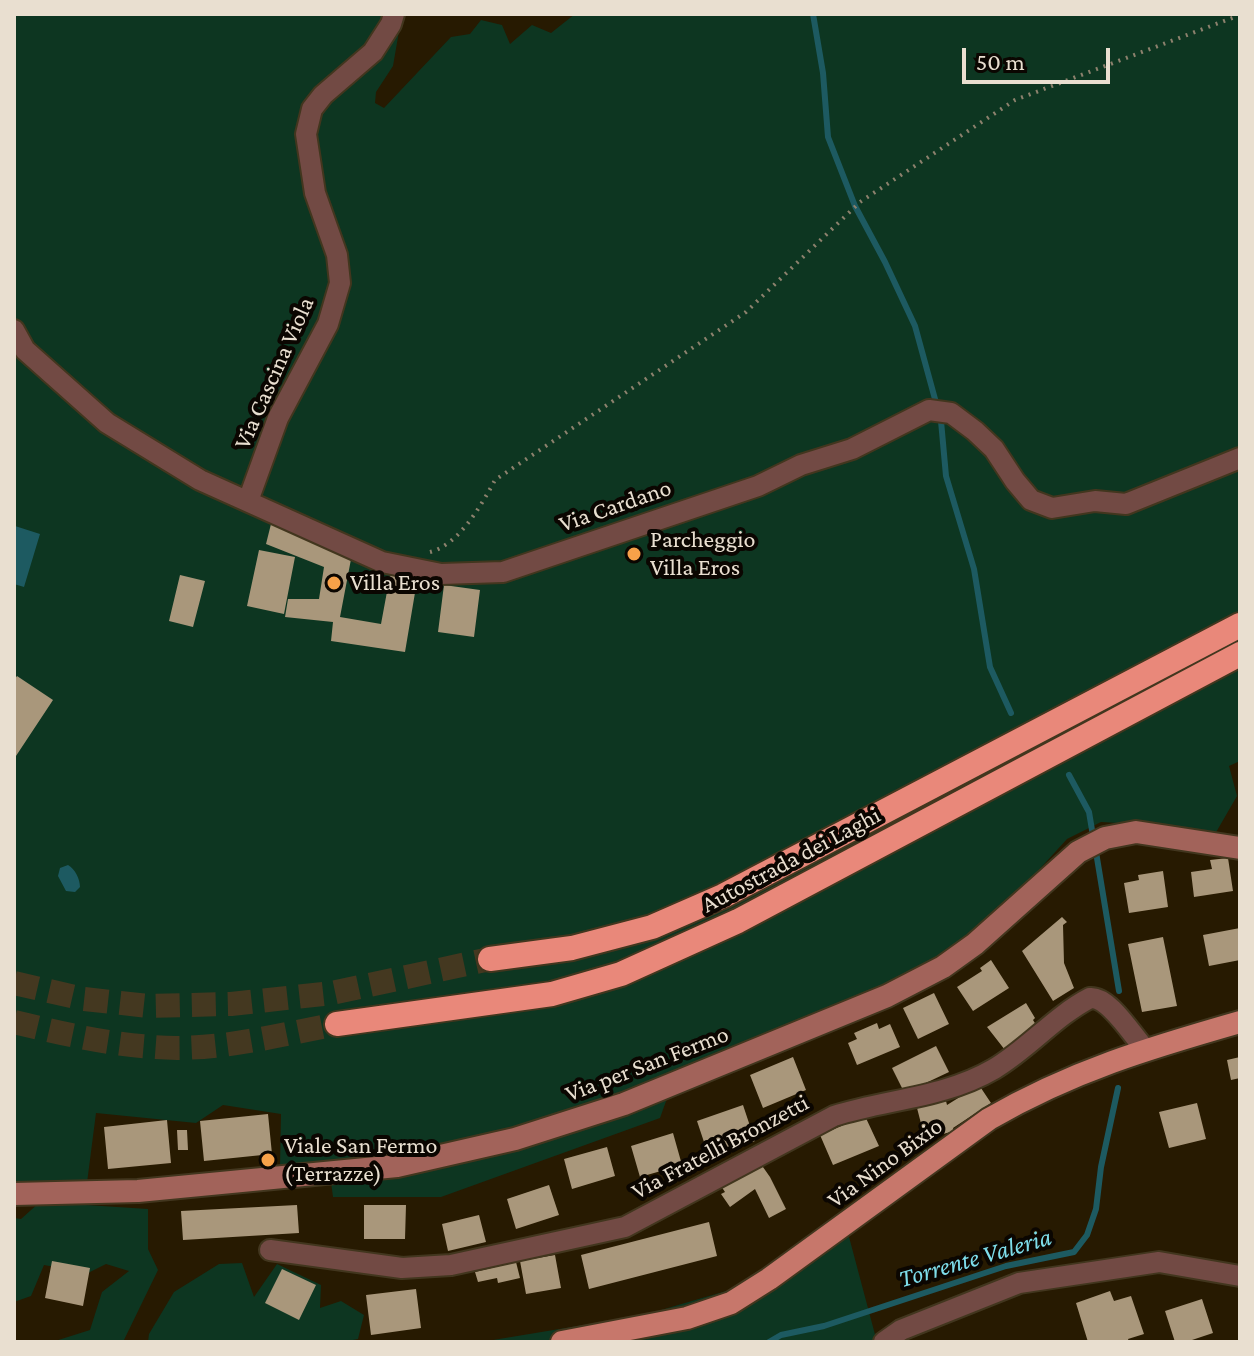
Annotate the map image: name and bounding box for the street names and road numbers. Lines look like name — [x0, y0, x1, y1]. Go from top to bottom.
street label: Via Cascina Viola — [228, 292, 320, 454]
street label: Via Cardano — [555, 473, 675, 539]
street label: Autostrada dei Laghi — [697, 801, 885, 919]
street label: Via per San Fermo — [561, 1020, 733, 1108]
street label: Via Fratelli Bronzetti — [626, 1088, 814, 1206]
street label: Via Nino Bixio — [822, 1112, 948, 1214]

